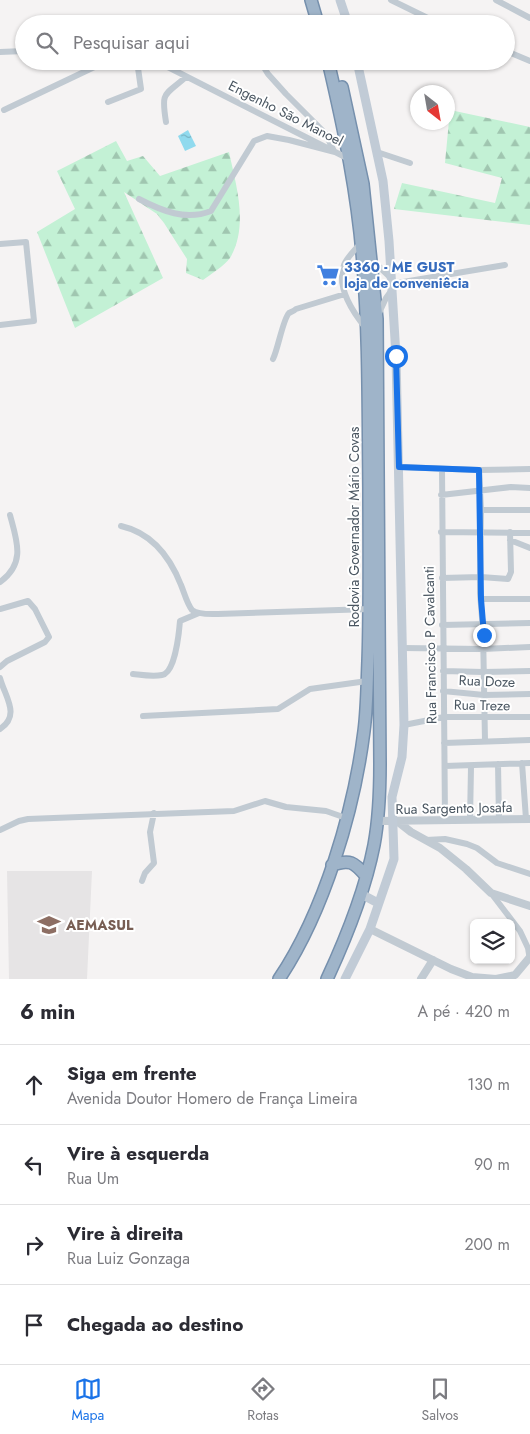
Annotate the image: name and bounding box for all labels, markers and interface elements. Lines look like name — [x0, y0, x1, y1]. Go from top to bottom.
search box — [15, 15, 515, 70]
icon: search — [33, 29, 61, 57]
text: Pesquisar aqui — [73, 29, 190, 56]
street label: Engenho São Manoel — [225, 75, 347, 151]
north arrow — [410, 85, 455, 130]
place label: 3360 - ME GUST loja de conveniêcia — [344, 257, 469, 293]
supermarket icon: 3360 - ME GUST loja de conveniêcia — [315, 262, 341, 288]
route start — [385, 345, 408, 368]
street label: Rodovia Governador Mário Covas — [344, 426, 364, 627]
street label: Rua Francisco P Cavalcanti — [419, 566, 441, 724]
route end — [473, 624, 496, 647]
street label: Rua Doze — [458, 670, 516, 692]
street label: Rua Treze — [454, 695, 510, 715]
street label: Rua Sargento Josafa — [395, 797, 513, 819]
school or university icon: AEMASUL — [36, 912, 62, 938]
place label: AEMASUL — [65, 915, 134, 935]
map controls — [470, 919, 515, 964]
button: layers — [470, 919, 515, 964]
text: 6 min — [20, 997, 75, 1027]
text: A pé · 420 m — [418, 1000, 510, 1023]
text: Siga em frente — [67, 1060, 197, 1087]
icon: ahead — [20, 1071, 48, 1099]
text: 130 m — [467, 1073, 510, 1096]
text: Avenida Doutor Homero de França Limeira — [67, 1087, 358, 1110]
text: Vire à esquerda — [67, 1140, 209, 1167]
icon: left — [20, 1151, 48, 1179]
text: 90 m — [474, 1153, 510, 1176]
text: Rua Um — [67, 1167, 119, 1190]
text: Vire à direita — [67, 1220, 183, 1247]
icon: right — [20, 1231, 48, 1259]
text: 200 m — [464, 1233, 510, 1256]
text: Rua Luiz Gonzaga — [67, 1247, 190, 1270]
icon: arrive — [20, 1311, 48, 1339]
text: Chegada ao destino — [67, 1311, 243, 1338]
tab: Mapa — [72, 1375, 104, 1425]
tab: Rotas — [247, 1375, 279, 1425]
tab: Salvos — [422, 1375, 458, 1425]

